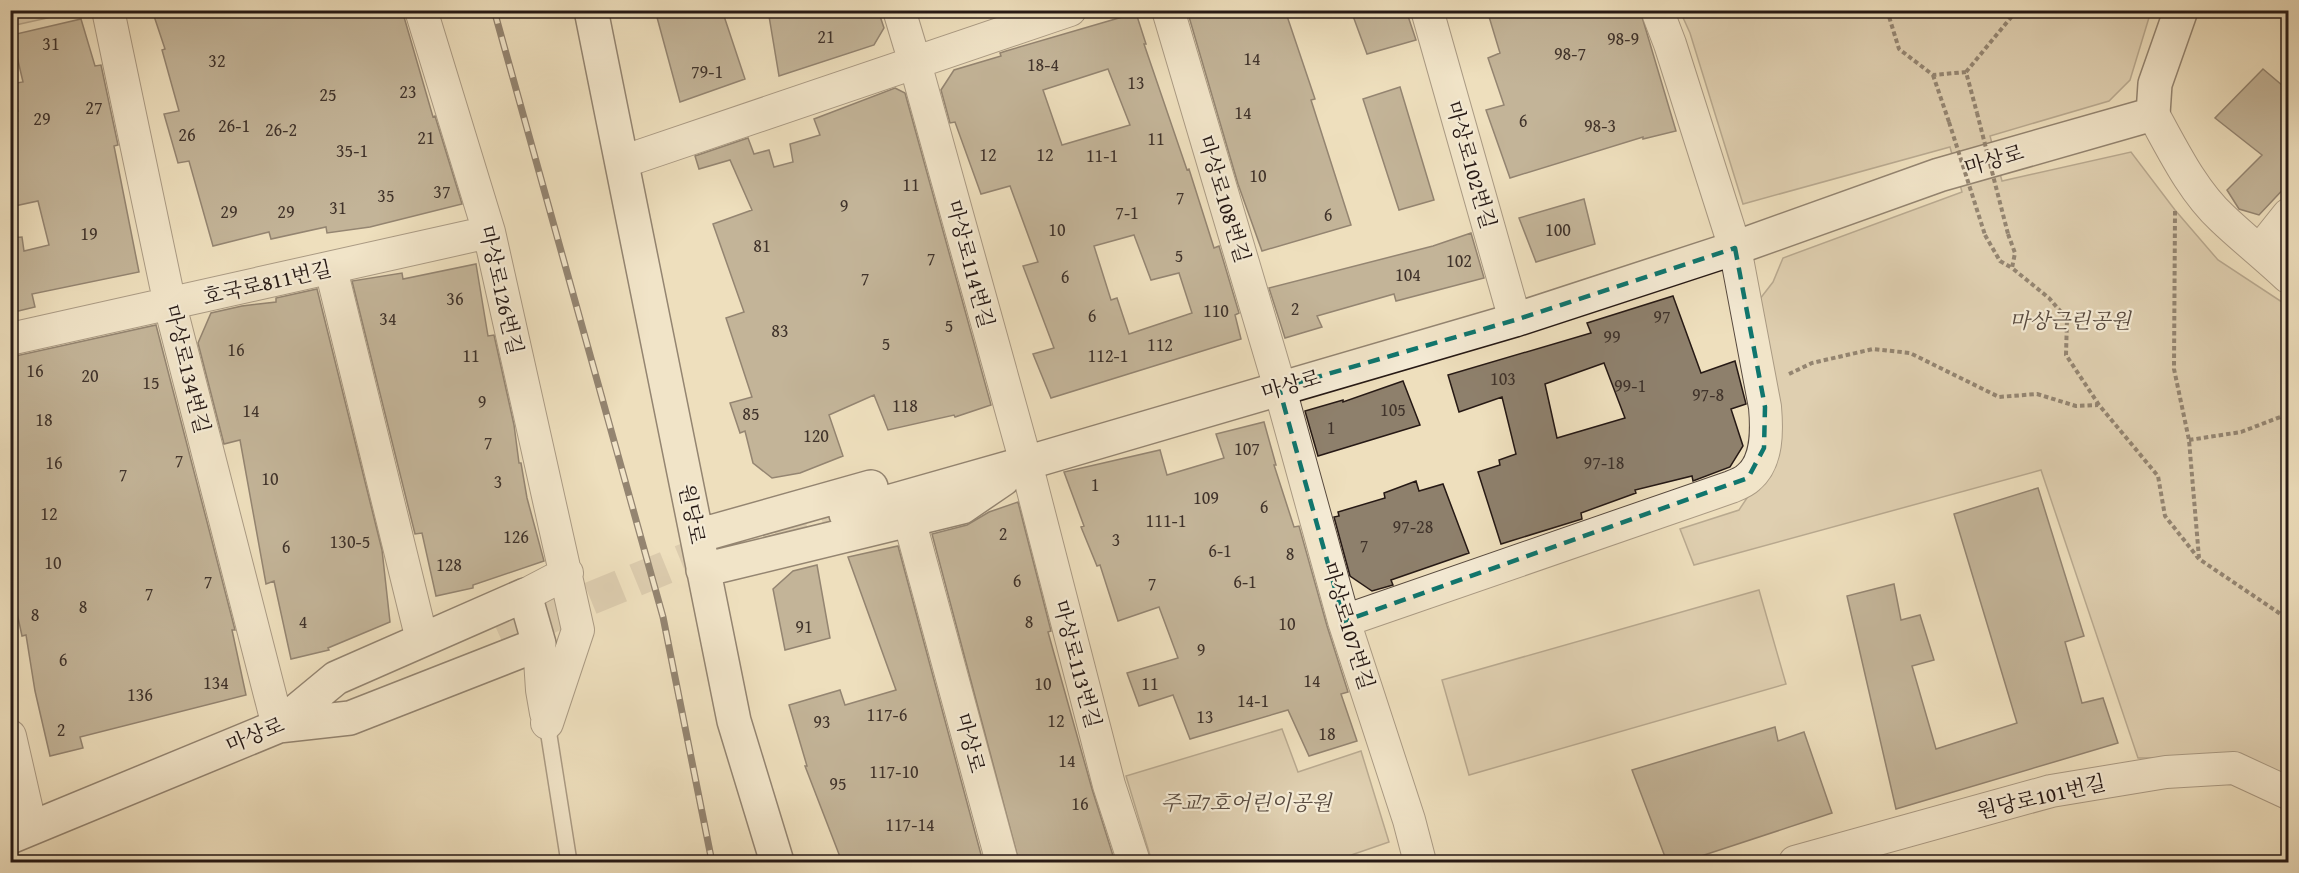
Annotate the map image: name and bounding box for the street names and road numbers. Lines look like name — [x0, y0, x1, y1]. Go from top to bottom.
street label: 마상로102번길 — [1438, 97, 1505, 232]
street label: 마상로108번길 — [1190, 131, 1259, 266]
street label: 마상로 — [1960, 136, 2027, 183]
street label: 마상로114번길 — [938, 196, 1003, 332]
street label: 마상로126번길 — [472, 222, 531, 358]
street label: 호국로811번길 — [199, 253, 335, 312]
street label: 마상로134번길 — [157, 301, 218, 437]
street label: 마상로 — [1257, 361, 1324, 408]
street label: 원당로 — [671, 481, 714, 547]
street label: 마상로107번길 — [1314, 558, 1383, 693]
street label: 마상로113번길 — [1045, 596, 1110, 732]
street label: 마상로 — [221, 709, 289, 760]
street label: 마상로 — [948, 709, 993, 776]
street label: 원당로101번길 — [1973, 767, 2109, 826]

